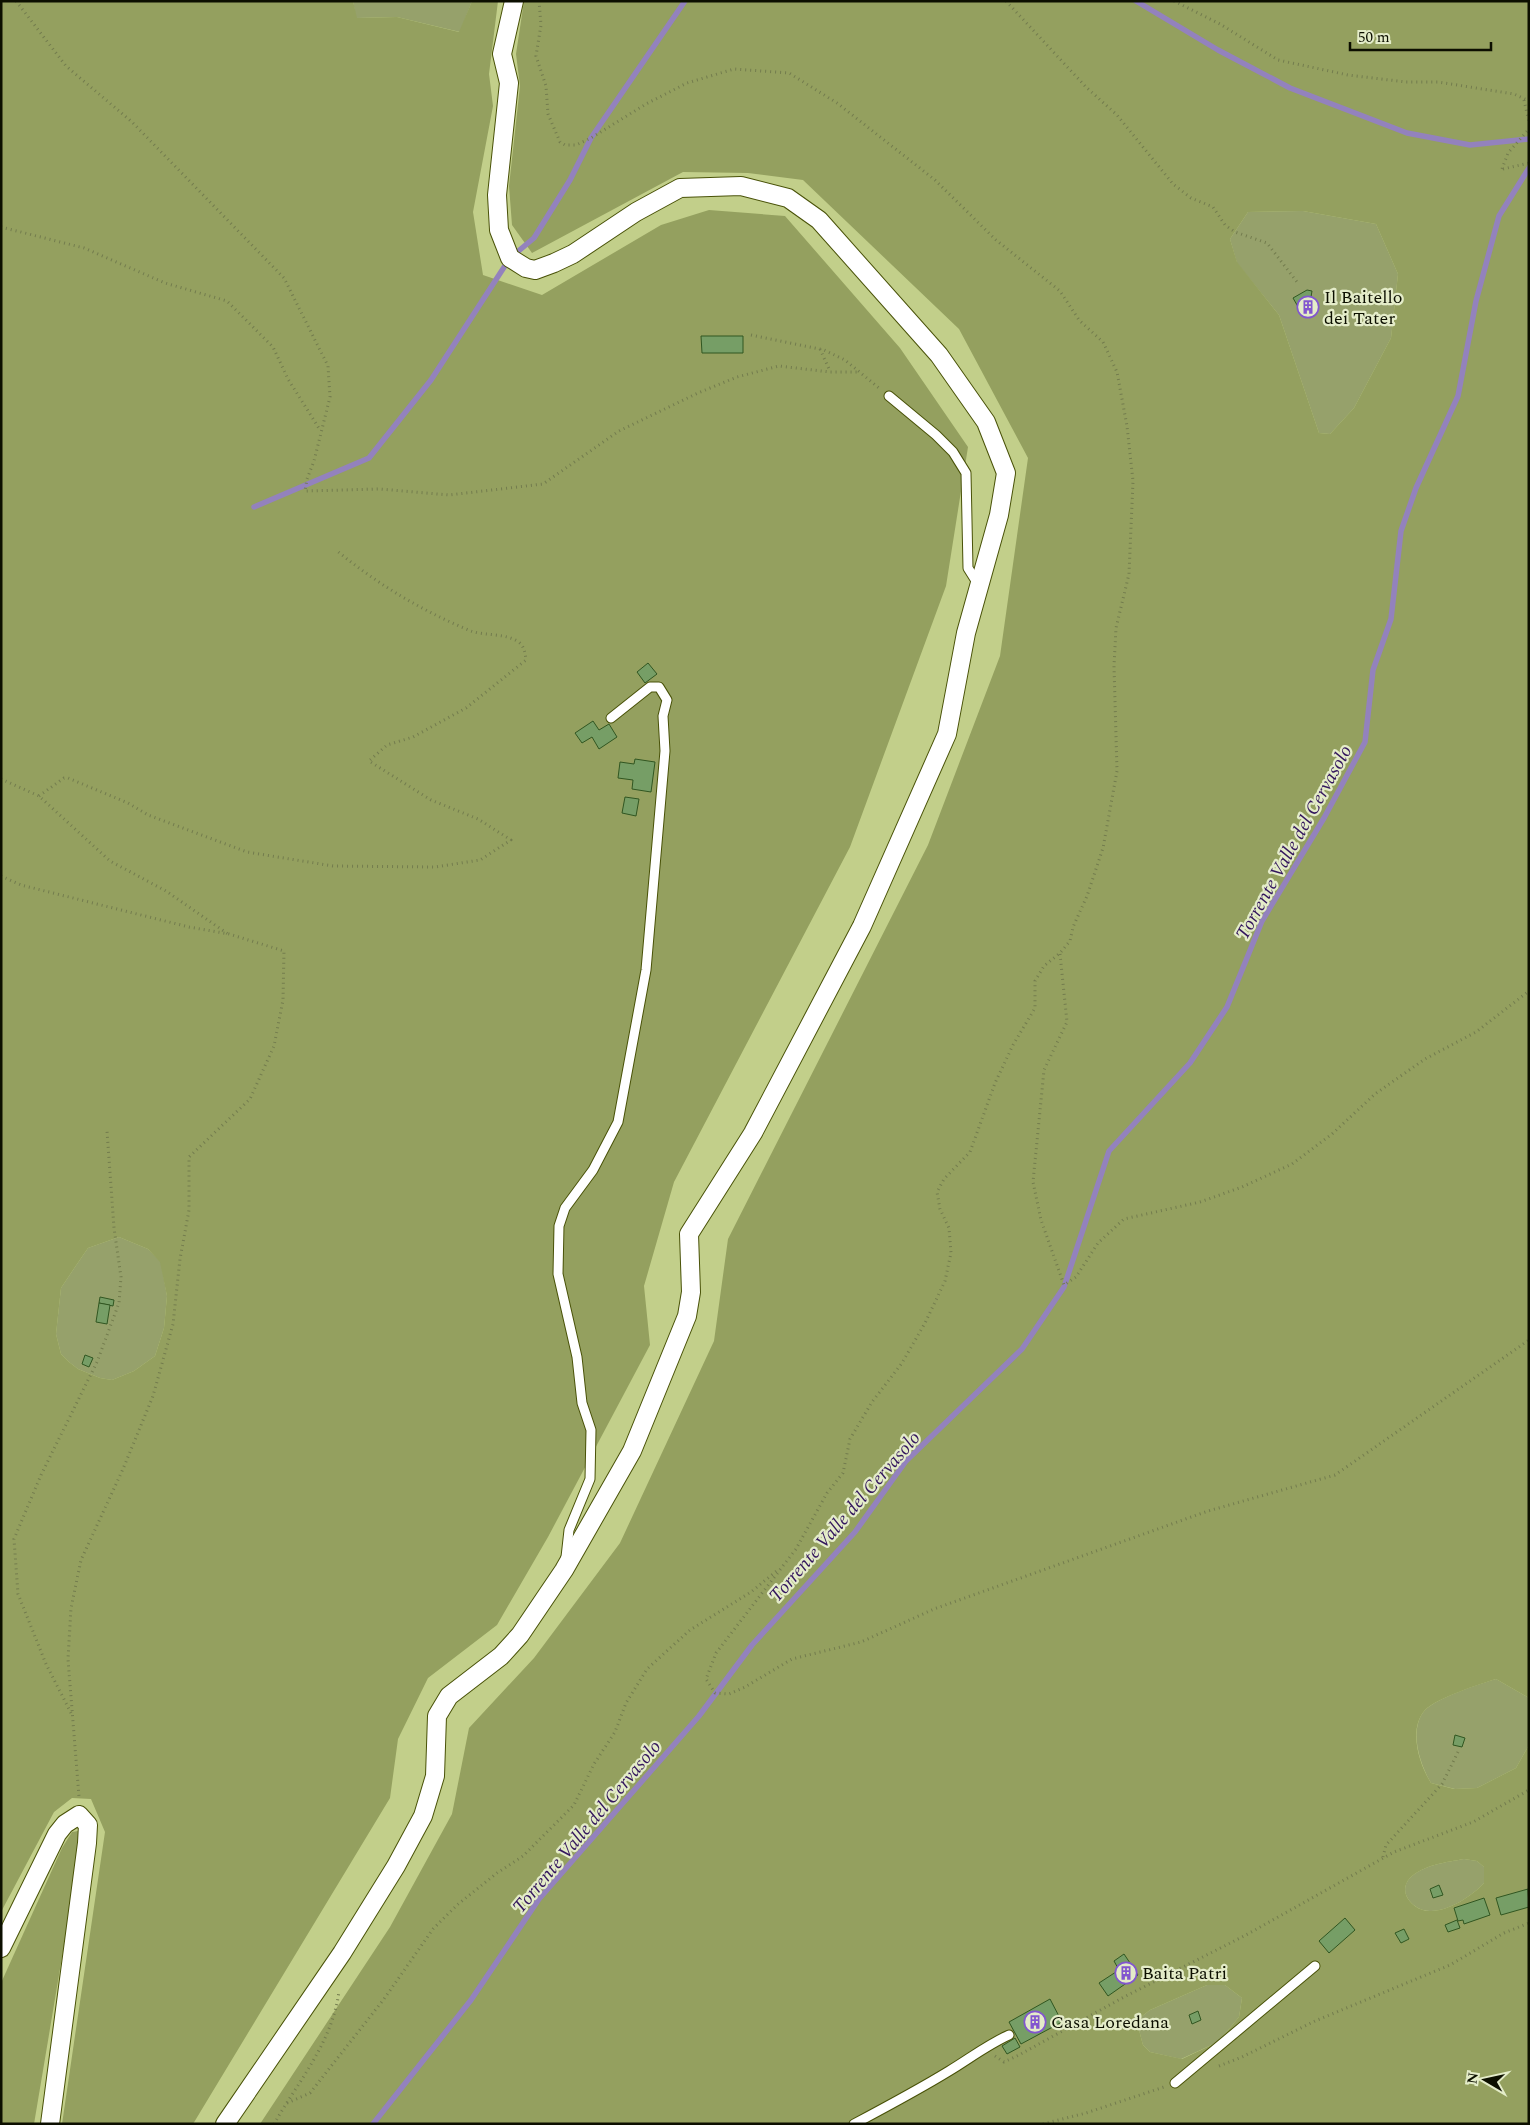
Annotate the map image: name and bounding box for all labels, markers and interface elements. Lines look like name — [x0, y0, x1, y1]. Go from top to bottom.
scale bar — [1350, 20, 1491, 52]
text: 50 m — [1358, 26, 1390, 49]
place label: Il Baitello dei Tater — [1324, 284, 1402, 332]
building icon: Il Baitello dei Tater — [1296, 295, 1320, 319]
water label: Torrente Valle del Cervasolo — [1228, 740, 1360, 946]
water label: Torrente Valle del Cervasolo — [762, 1425, 928, 1609]
water label: Torrente Valle del Cervasolo — [506, 1734, 669, 1920]
place label: Baita Patri — [1142, 1960, 1227, 1987]
building icon: Baita Patri — [1114, 1961, 1138, 1985]
place label: Casa Loredana — [1051, 2009, 1169, 2036]
building icon: Casa Loredana — [1023, 2010, 1047, 2034]
north arrow — [1460, 2055, 1510, 2105]
text: N — [1461, 2071, 1484, 2085]

